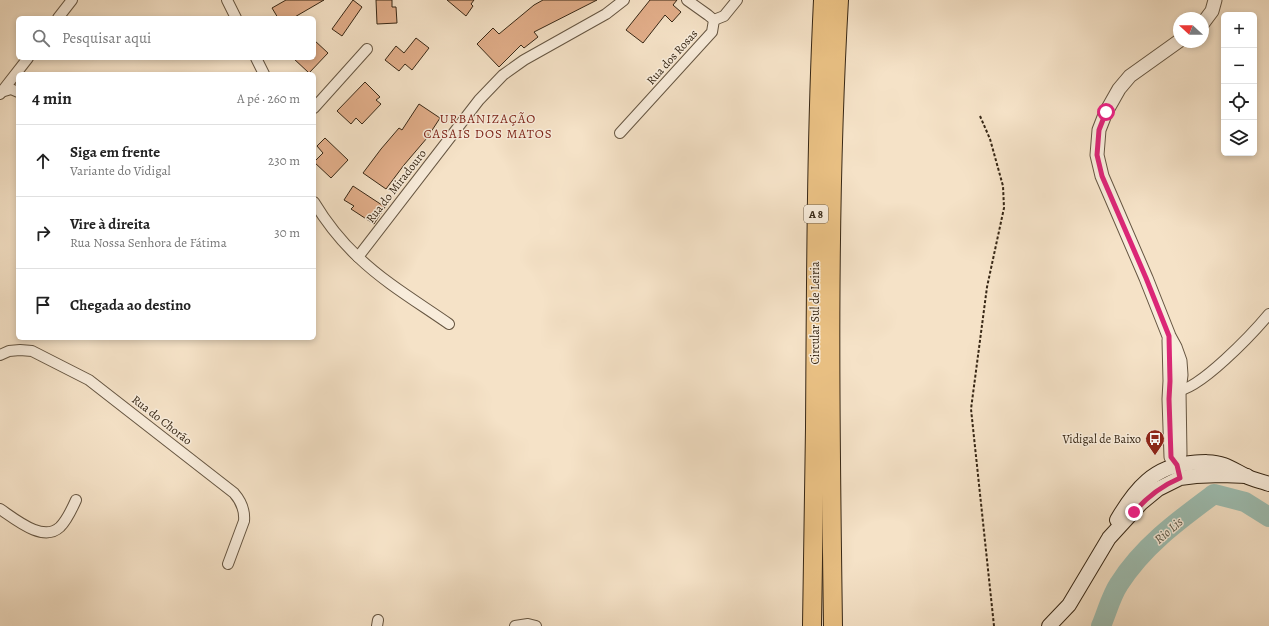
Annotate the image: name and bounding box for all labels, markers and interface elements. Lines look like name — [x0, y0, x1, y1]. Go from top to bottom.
north arrow — [1173, 12, 1209, 48]
map controls — [1221, 12, 1257, 156]
button: + — [1221, 12, 1257, 48]
search box — [16, 16, 316, 60]
street label: Rua dos Rosas — [643, 26, 701, 88]
icon: search — [30, 27, 52, 49]
text: Pesquisar aqui — [62, 28, 151, 48]
button: − — [1221, 48, 1257, 84]
button: locate — [1221, 84, 1257, 120]
text: 4 min — [32, 87, 72, 110]
text: A pé · 260 m — [237, 90, 300, 107]
route start — [1097, 103, 1115, 121]
district label: URBANIZAÇÃO CASAIS DOS MATOS — [423, 110, 553, 142]
button: layers — [1221, 120, 1257, 156]
text: Siga em frente — [70, 142, 160, 162]
street label: Rua do Miradouro — [362, 146, 430, 226]
icon: ahead — [32, 150, 54, 172]
text: 230 m — [268, 152, 300, 169]
text: Variante do Vidigal — [70, 162, 171, 179]
road number: A 8 — [804, 205, 828, 223]
text: Vire à direita — [70, 214, 150, 234]
icon: right — [32, 222, 54, 244]
text: 30 m — [274, 224, 300, 241]
text: Rua Nossa Senhora de Fátima — [70, 234, 227, 251]
street label: Circular Sul de Leiria — [807, 261, 823, 364]
icon: arrive — [32, 294, 54, 316]
text: Chegada ao destino — [70, 295, 191, 315]
street label: Rua do Chorão — [129, 391, 195, 449]
bus stop icon: Vidigal de Baixo — [1144, 428, 1166, 456]
place label: Vidigal de Baixo — [1061, 431, 1141, 447]
route end — [1125, 503, 1143, 521]
water label: Rio Lis — [1150, 513, 1187, 547]

